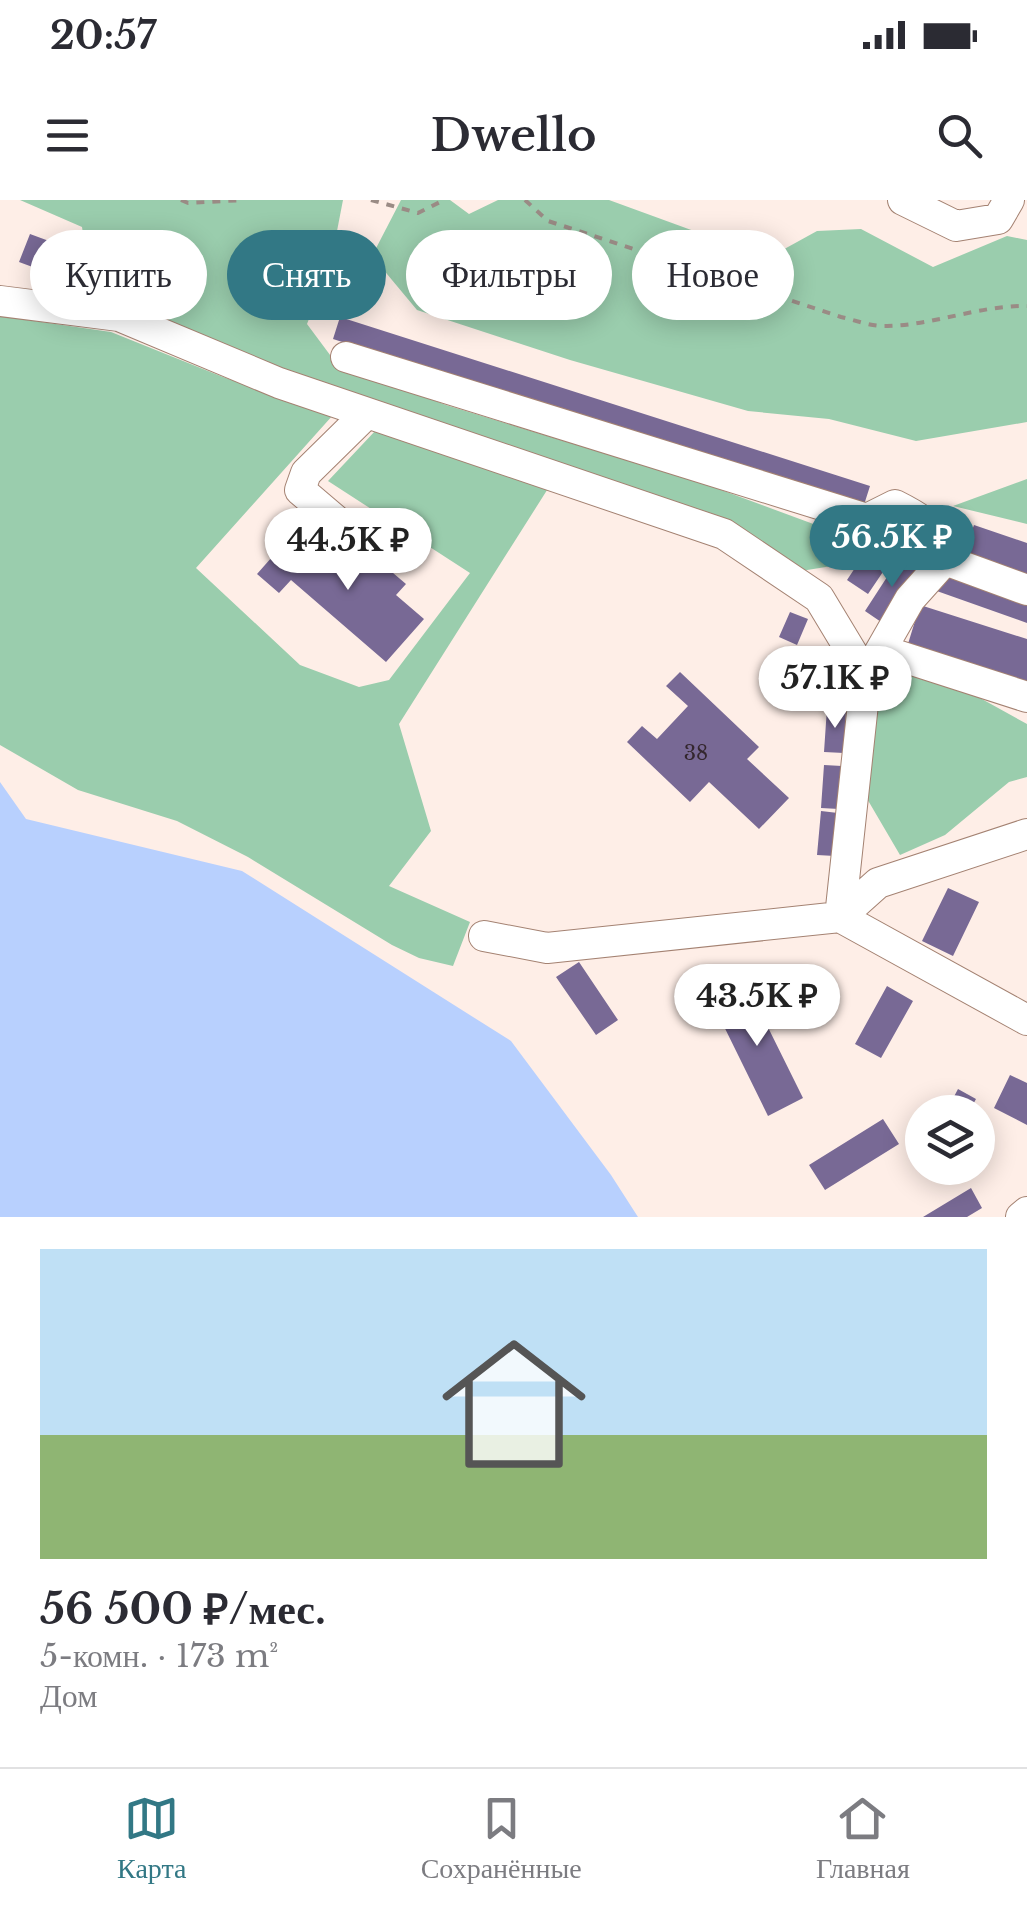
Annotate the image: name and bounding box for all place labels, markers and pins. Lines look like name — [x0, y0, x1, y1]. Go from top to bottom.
pin: 56.5K ₽ — [800, 505, 984, 590]
pin: 44.5K ₽ — [256, 508, 440, 593]
pin: 57.1K ₽ — [743, 646, 927, 731]
pin: 43.5K ₽ — [665, 964, 849, 1049]

